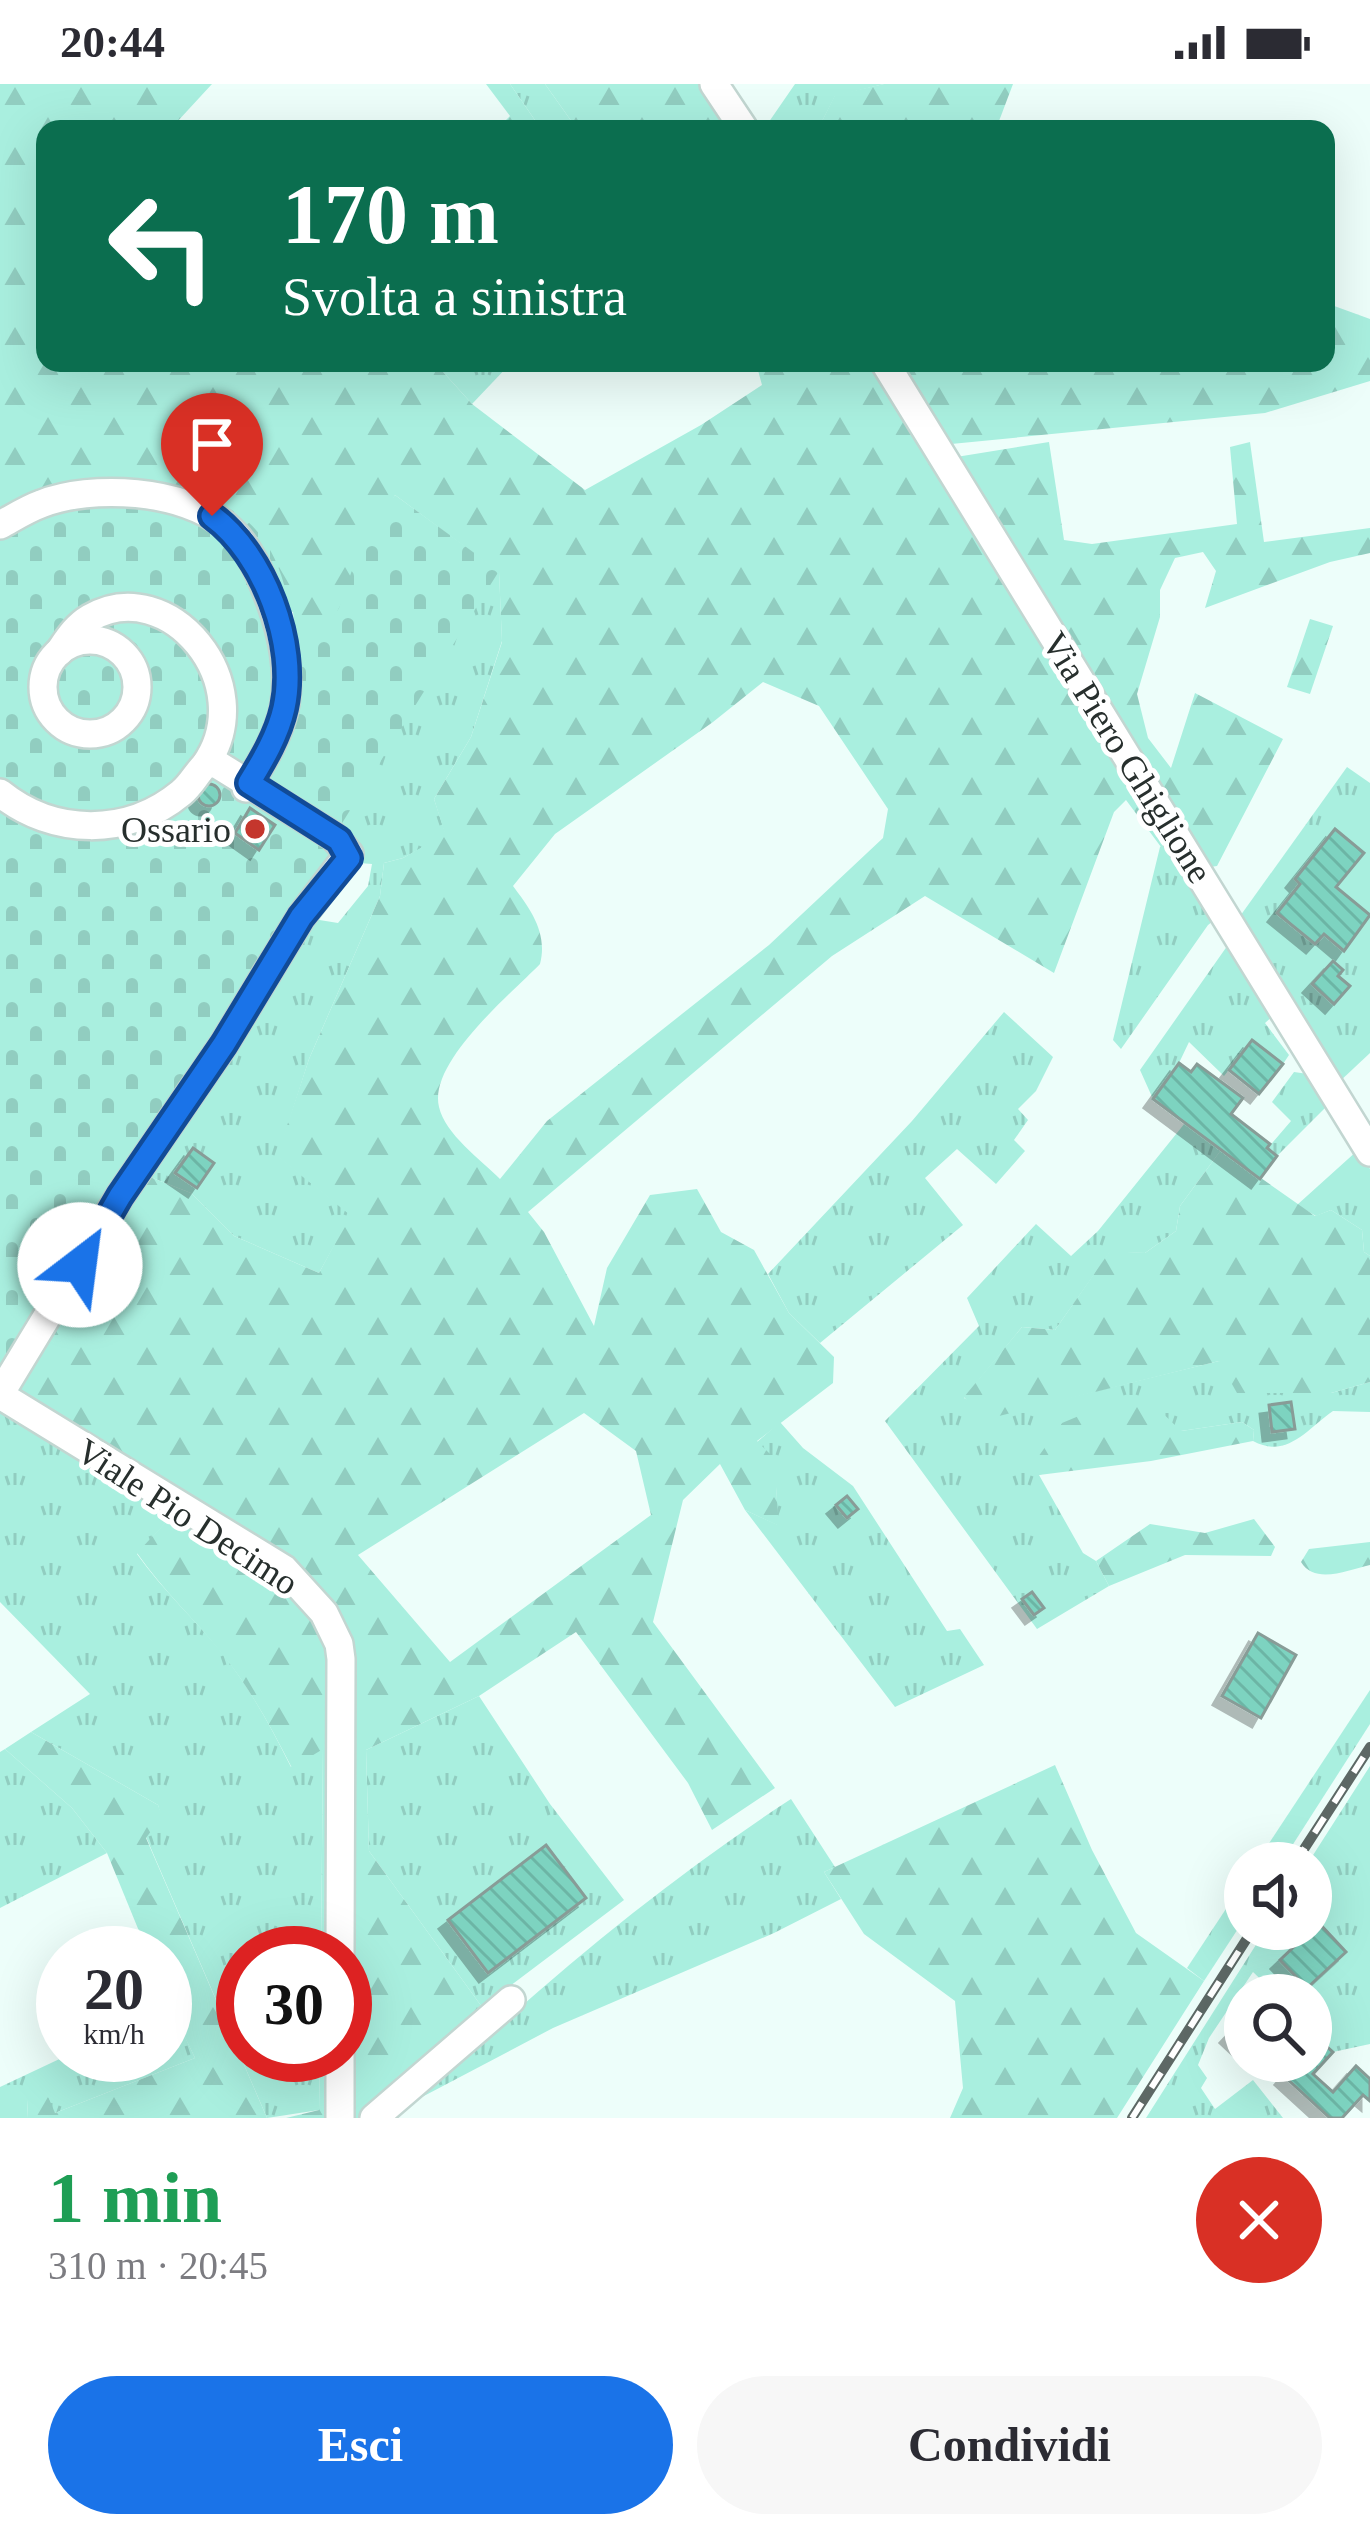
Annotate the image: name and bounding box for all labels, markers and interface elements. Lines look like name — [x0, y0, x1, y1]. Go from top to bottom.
text: 20:44 — [60, 17, 165, 67]
icon: left — [84, 168, 240, 324]
text: 170 m — [282, 168, 499, 261]
text: Svolta a sinistra — [282, 267, 627, 327]
pin — [161, 393, 263, 516]
icon: arrive — [179, 411, 245, 477]
street label: Via Piero Ghiglione — [1034, 625, 1220, 890]
place label: Ossario — [121, 810, 231, 850]
marker: Ossario — [242, 816, 268, 842]
position arrow — [17, 1202, 143, 1328]
street label: Viale Pio Decimo — [69, 1430, 306, 1603]
map controls — [1224, 1842, 1332, 2082]
button: sound — [1224, 1842, 1332, 1950]
speed limit sign: 30 — [216, 1926, 372, 2082]
text: 20 — [84, 1956, 144, 2022]
button: search — [1224, 1974, 1332, 2082]
text: km/h — [83, 2017, 145, 2050]
button: close — [1196, 2157, 1322, 2283]
text: 1 min — [48, 2158, 222, 2238]
text: 310 m · 20:45 — [48, 2244, 268, 2287]
button: Esci — [48, 2376, 673, 2514]
button: Condividi — [697, 2376, 1322, 2514]

